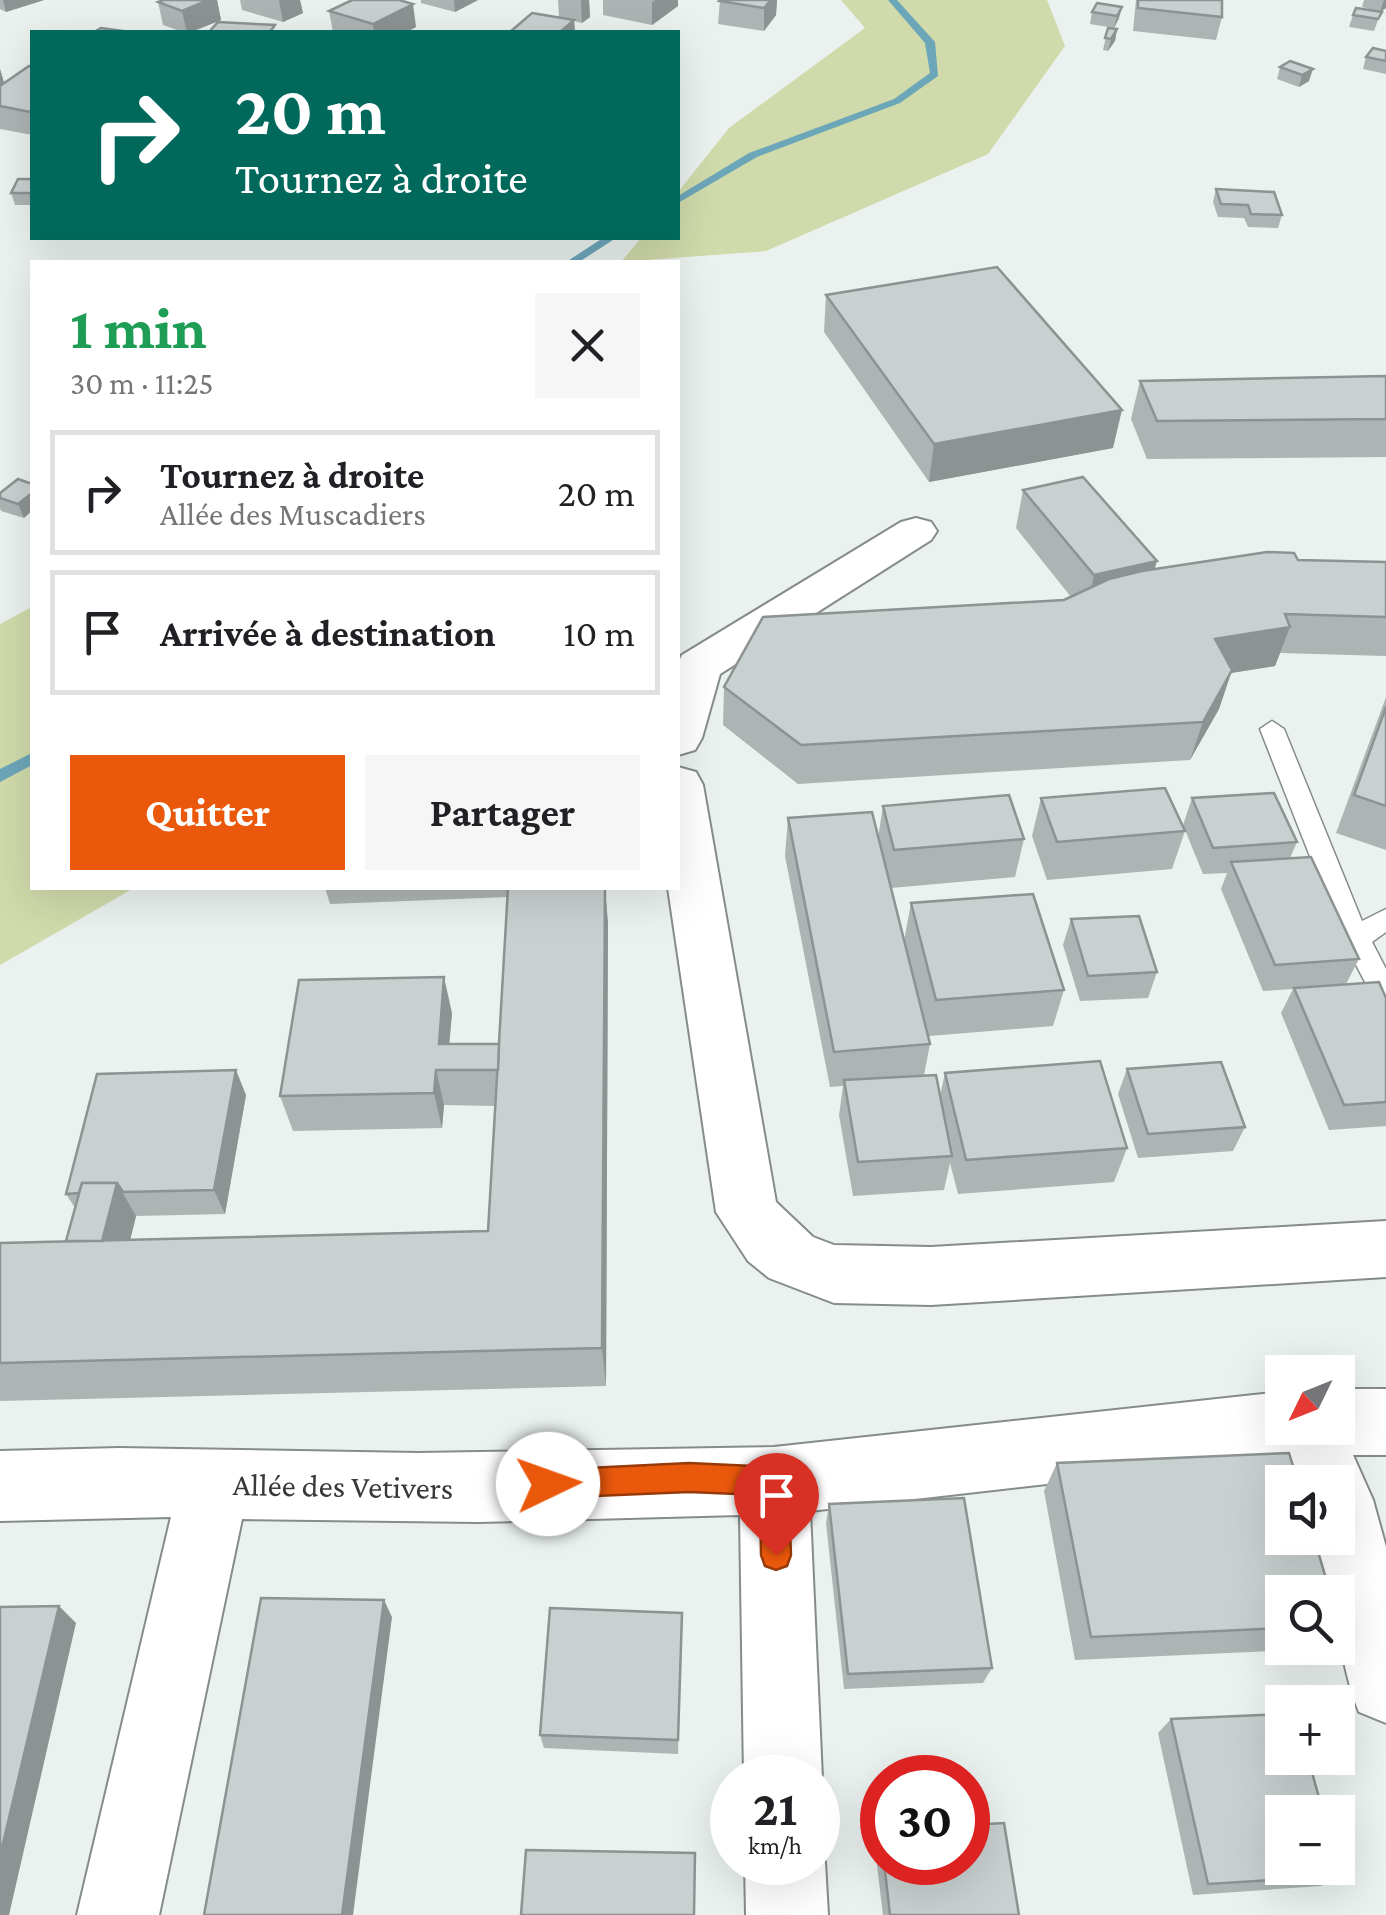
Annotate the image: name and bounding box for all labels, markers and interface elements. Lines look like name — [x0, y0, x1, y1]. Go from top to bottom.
icon: right — [70, 70, 200, 200]
text: 20 m — [235, 71, 386, 149]
text: Tournez à droite — [235, 153, 528, 203]
button: close — [535, 293, 640, 398]
text: 1 min — [70, 294, 207, 361]
text: 30 m · 11:25 — [70, 365, 214, 401]
text: Tournez à droite — [160, 454, 425, 496]
icon: right — [75, 465, 130, 520]
text: 20 m — [558, 472, 635, 514]
text: Allée des Muscadiers — [160, 496, 426, 532]
icon: arrive — [75, 605, 130, 660]
text: Arrivée à destination — [160, 612, 496, 654]
text: 10 m — [563, 612, 635, 654]
button: Quitter — [70, 755, 345, 870]
button: Partager — [365, 755, 640, 870]
north arrow — [1265, 1355, 1355, 1445]
map controls — [1265, 1355, 1355, 1885]
position arrow — [496, 1432, 600, 1536]
pin — [734, 1453, 819, 1556]
button: sound — [1265, 1465, 1355, 1555]
street label: Allée des Vetivers — [232, 1466, 454, 1506]
icon: arrive — [749, 1468, 804, 1523]
button: search — [1265, 1575, 1355, 1665]
button: + — [1265, 1685, 1355, 1775]
speed limit sign: 30 — [860, 1755, 990, 1885]
text: 21 — [753, 1780, 797, 1836]
button: − — [1265, 1795, 1355, 1885]
text: km/h — [748, 1832, 802, 1859]

